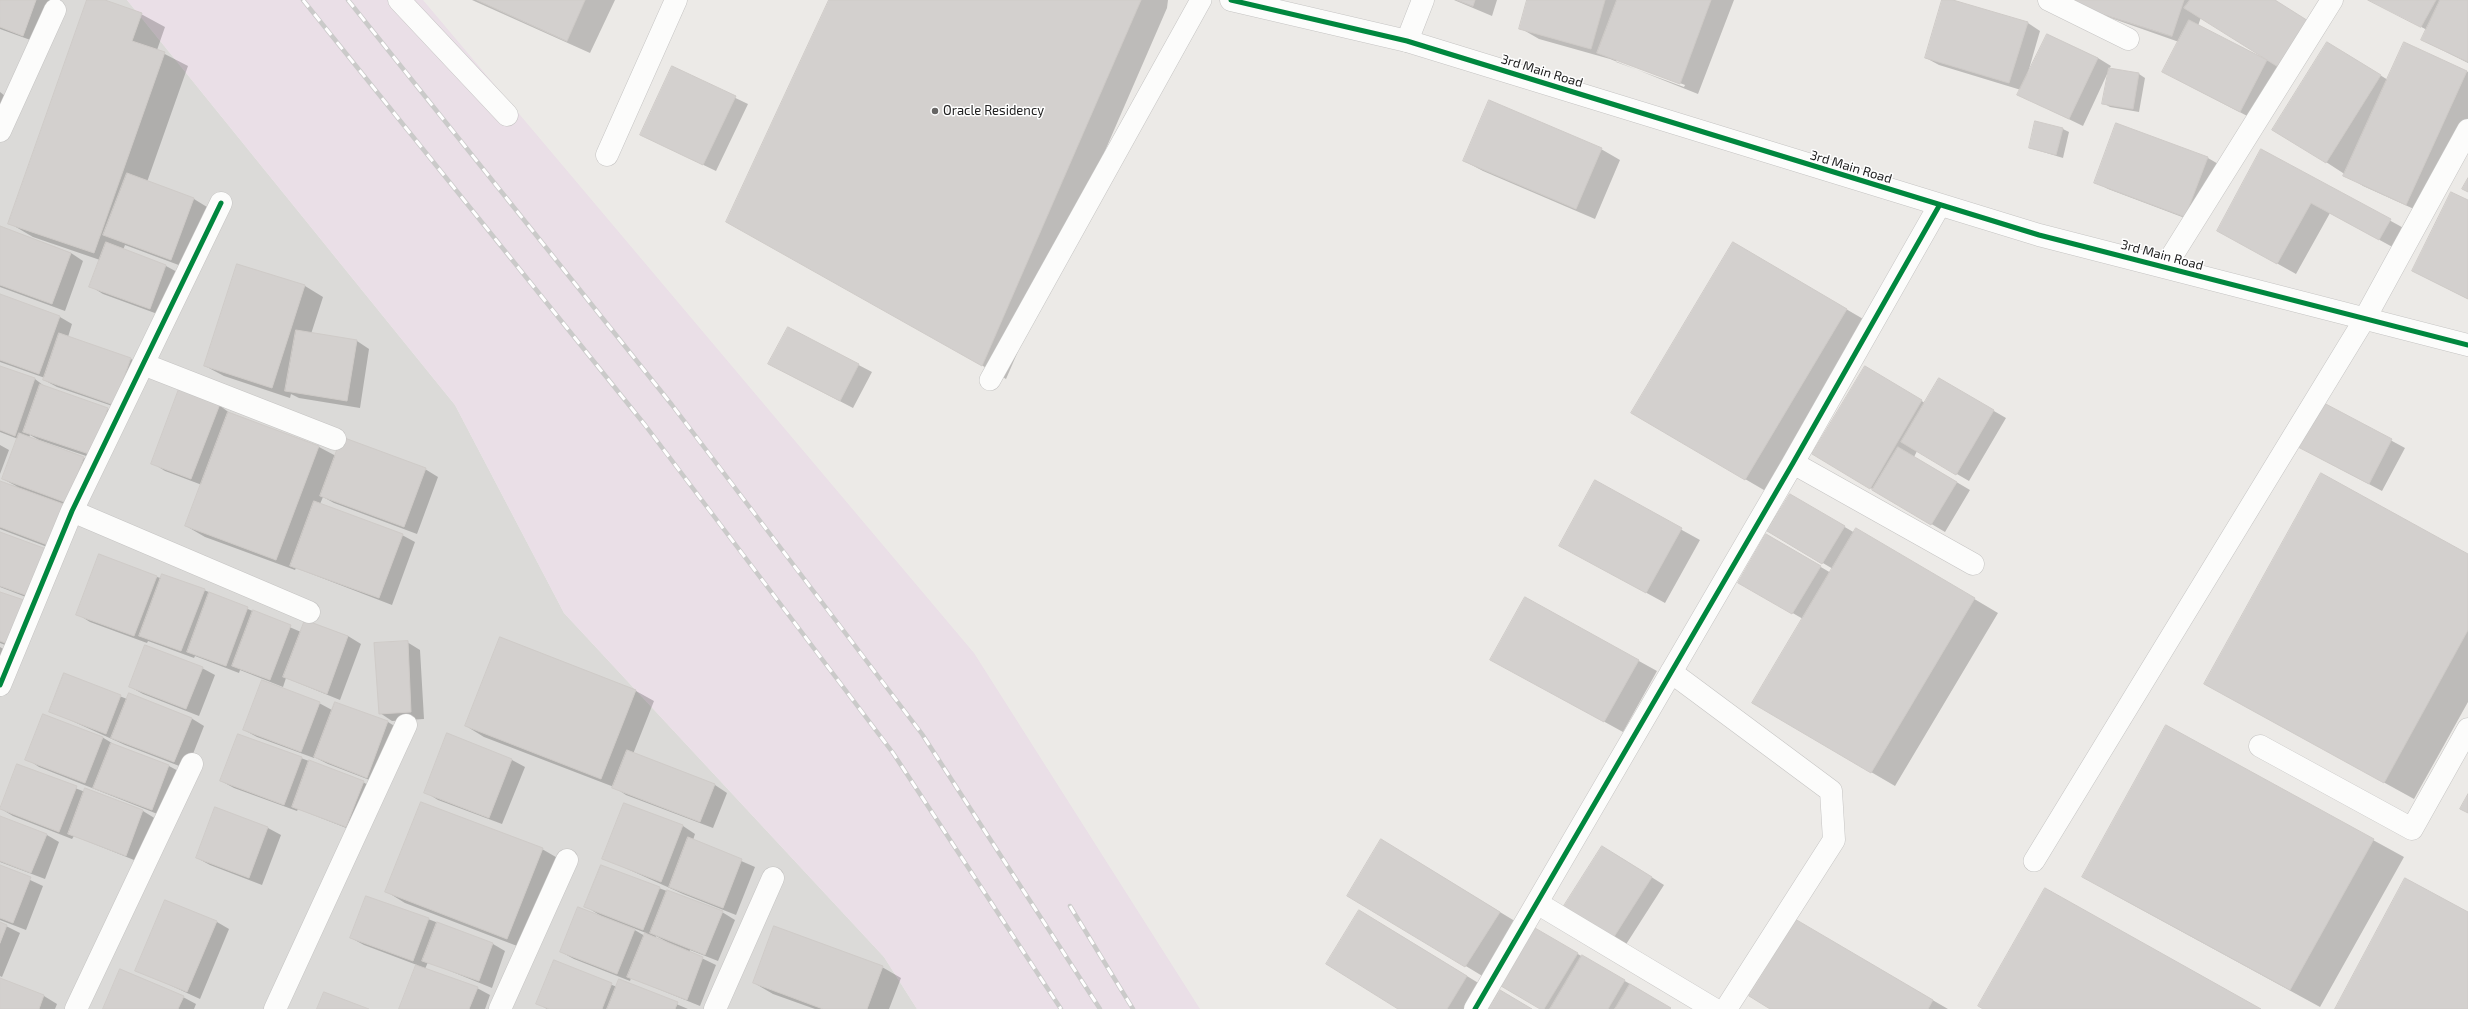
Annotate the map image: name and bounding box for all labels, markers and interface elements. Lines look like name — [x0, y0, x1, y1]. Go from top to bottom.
street label: 3rd Main Road — [1499, 51, 1585, 91]
place label: Oracle Residency — [943, 103, 1044, 119]
marker: Oracle Residency — [930, 106, 940, 116]
street label: 3rd Main Road — [1808, 147, 1894, 187]
street label: 3rd Main Road — [2119, 236, 2205, 274]

